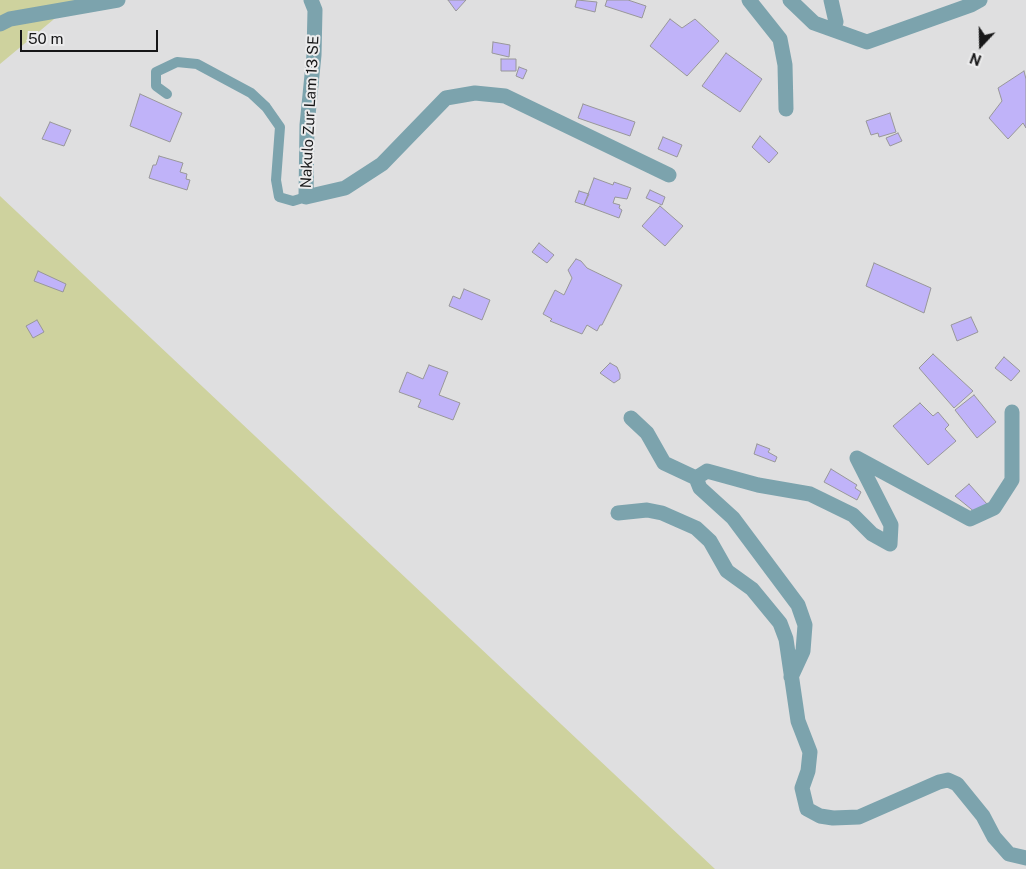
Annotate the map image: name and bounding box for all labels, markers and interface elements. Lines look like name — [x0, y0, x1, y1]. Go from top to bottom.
scale bar — [22, 20, 160, 52]
north arrow — [956, 20, 1006, 70]
text: 50 m — [28, 30, 63, 47]
street label: Nakulo Zur Lam 13 SE — [297, 35, 323, 189]
text: N — [968, 50, 984, 68]

